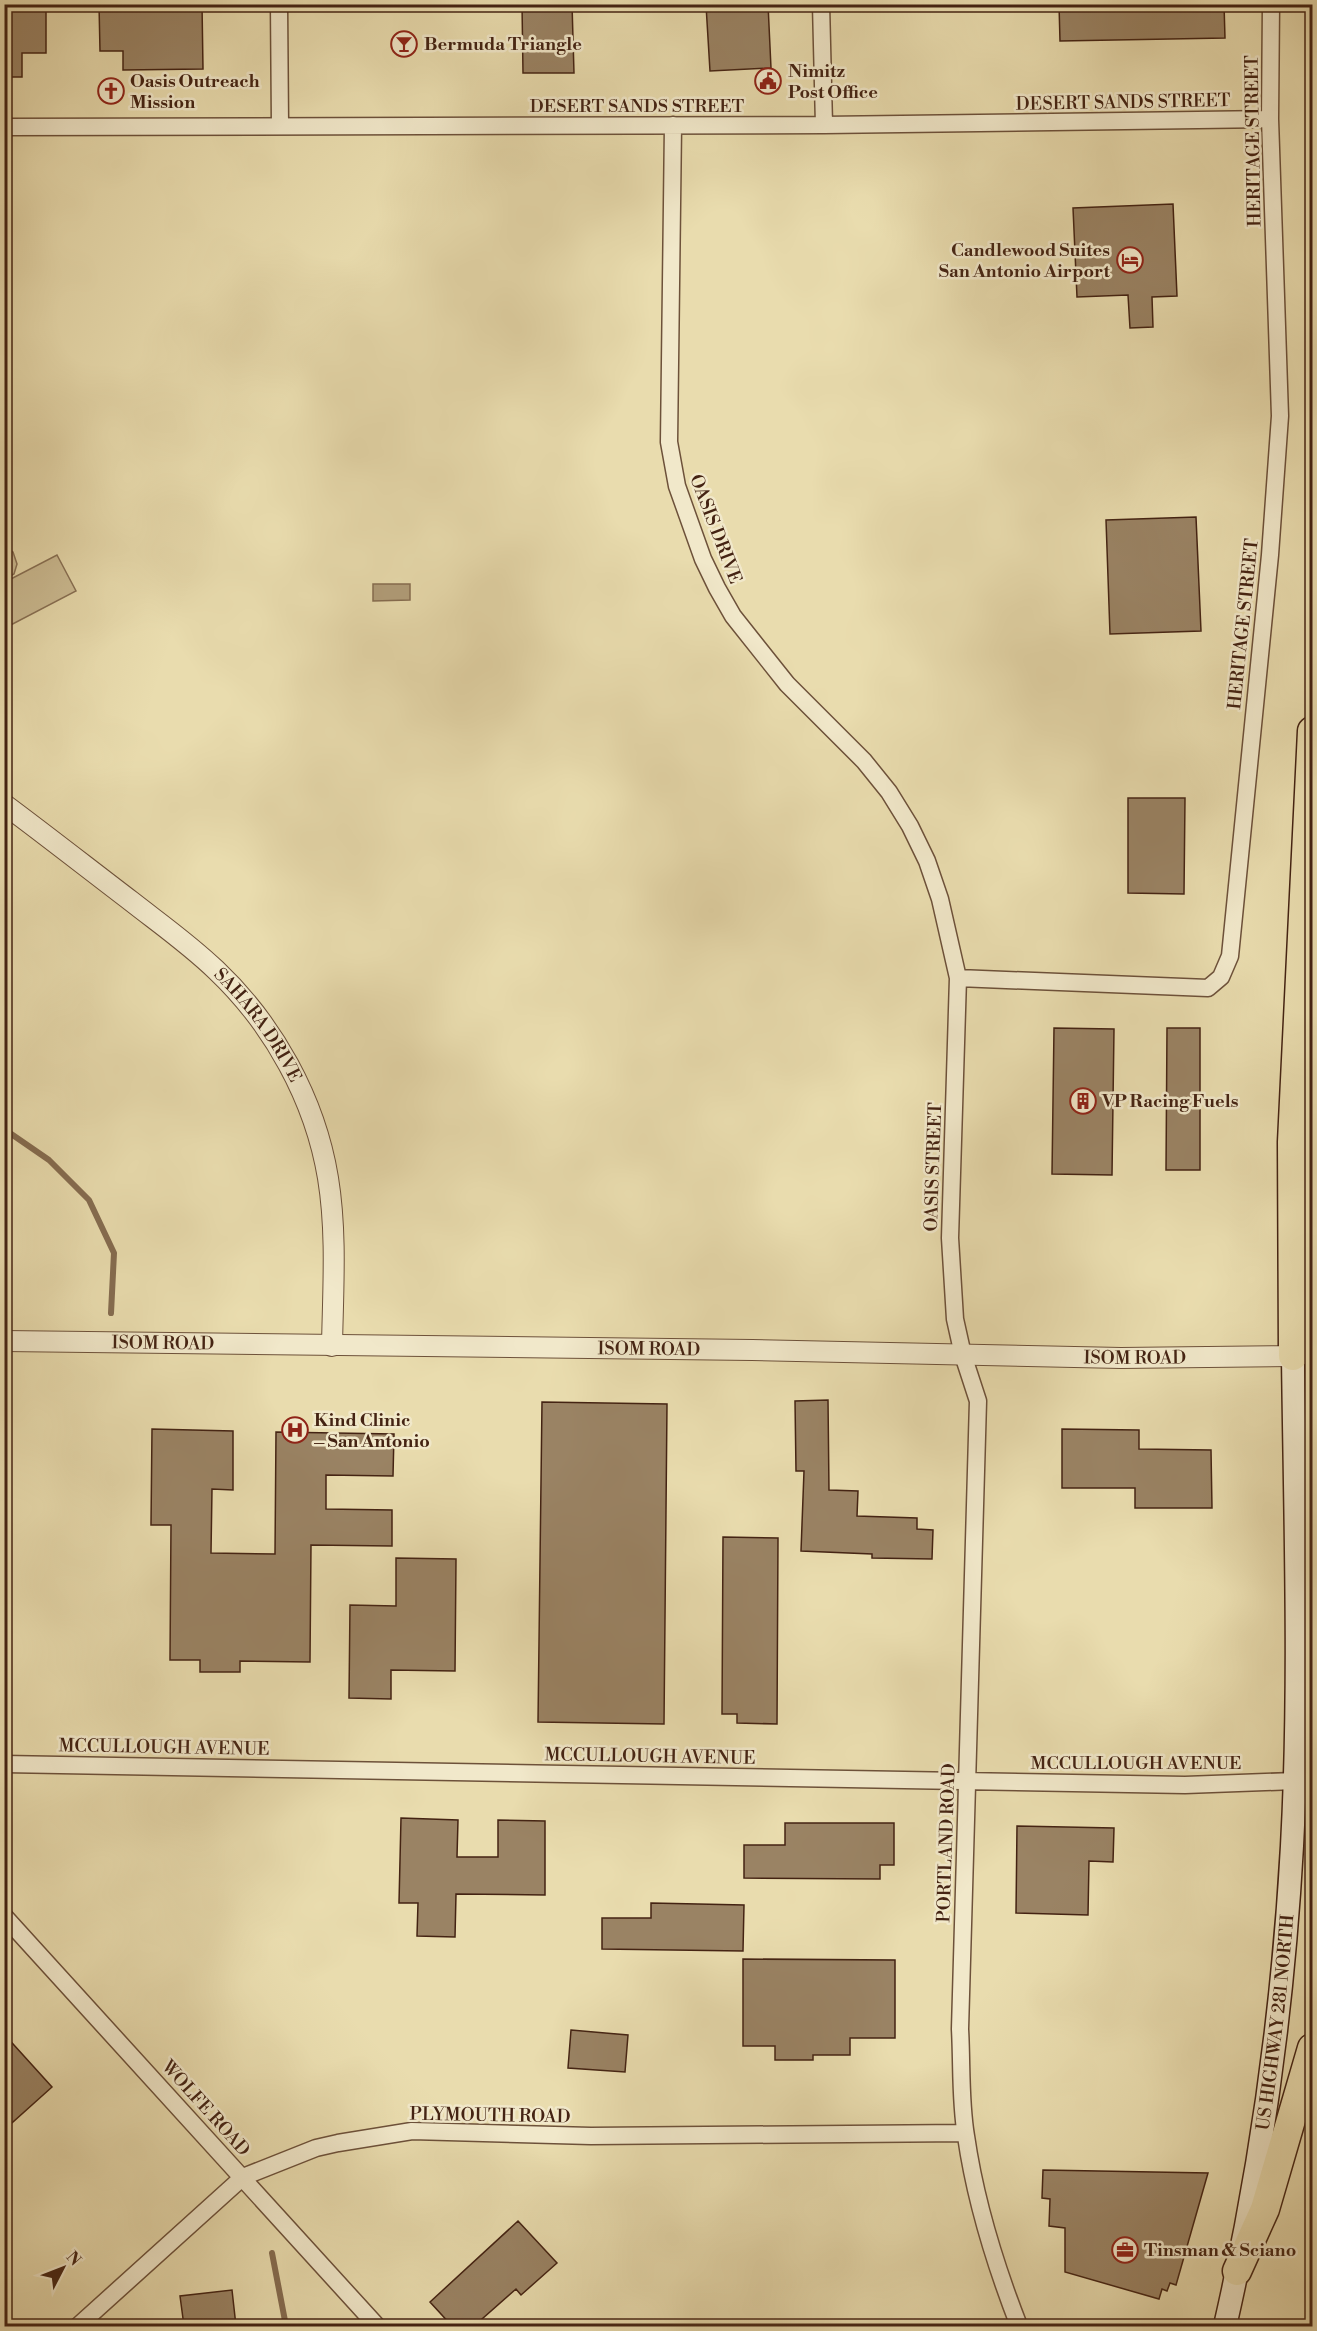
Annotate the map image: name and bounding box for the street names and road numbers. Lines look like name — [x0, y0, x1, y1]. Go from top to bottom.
street label: HERITAGE STREET — [1240, 55, 1266, 227]
street label: DESERT SANDS STREET — [1016, 89, 1231, 116]
street label: DESERT SANDS STREET — [530, 95, 745, 118]
street label: OASIS DRIVE — [684, 471, 747, 587]
street label: HERITAGE STREET — [1223, 537, 1264, 711]
street label: SAHARA DRIVE — [209, 963, 307, 1086]
street label: OASIS STREET — [920, 1102, 947, 1232]
street label: ISOM ROAD — [112, 1331, 214, 1356]
street label: ISOM ROAD — [597, 1337, 700, 1361]
street label: ISOM ROAD — [1083, 1346, 1186, 1370]
street label: MCCULLOUGH AVENUE — [58, 1734, 270, 1761]
street label: MCCULLOUGH AVENUE — [544, 1743, 756, 1770]
street label: MCCULLOUGH AVENUE — [1031, 1752, 1241, 1775]
street label: PORTLAND ROAD — [932, 1763, 961, 1923]
street label: US HIGHWAY 281 NORTH — [1252, 1913, 1299, 2132]
street label: WOLFE ROAD — [156, 2055, 255, 2161]
street label: PLYMOUTH ROAD — [409, 2103, 571, 2128]

